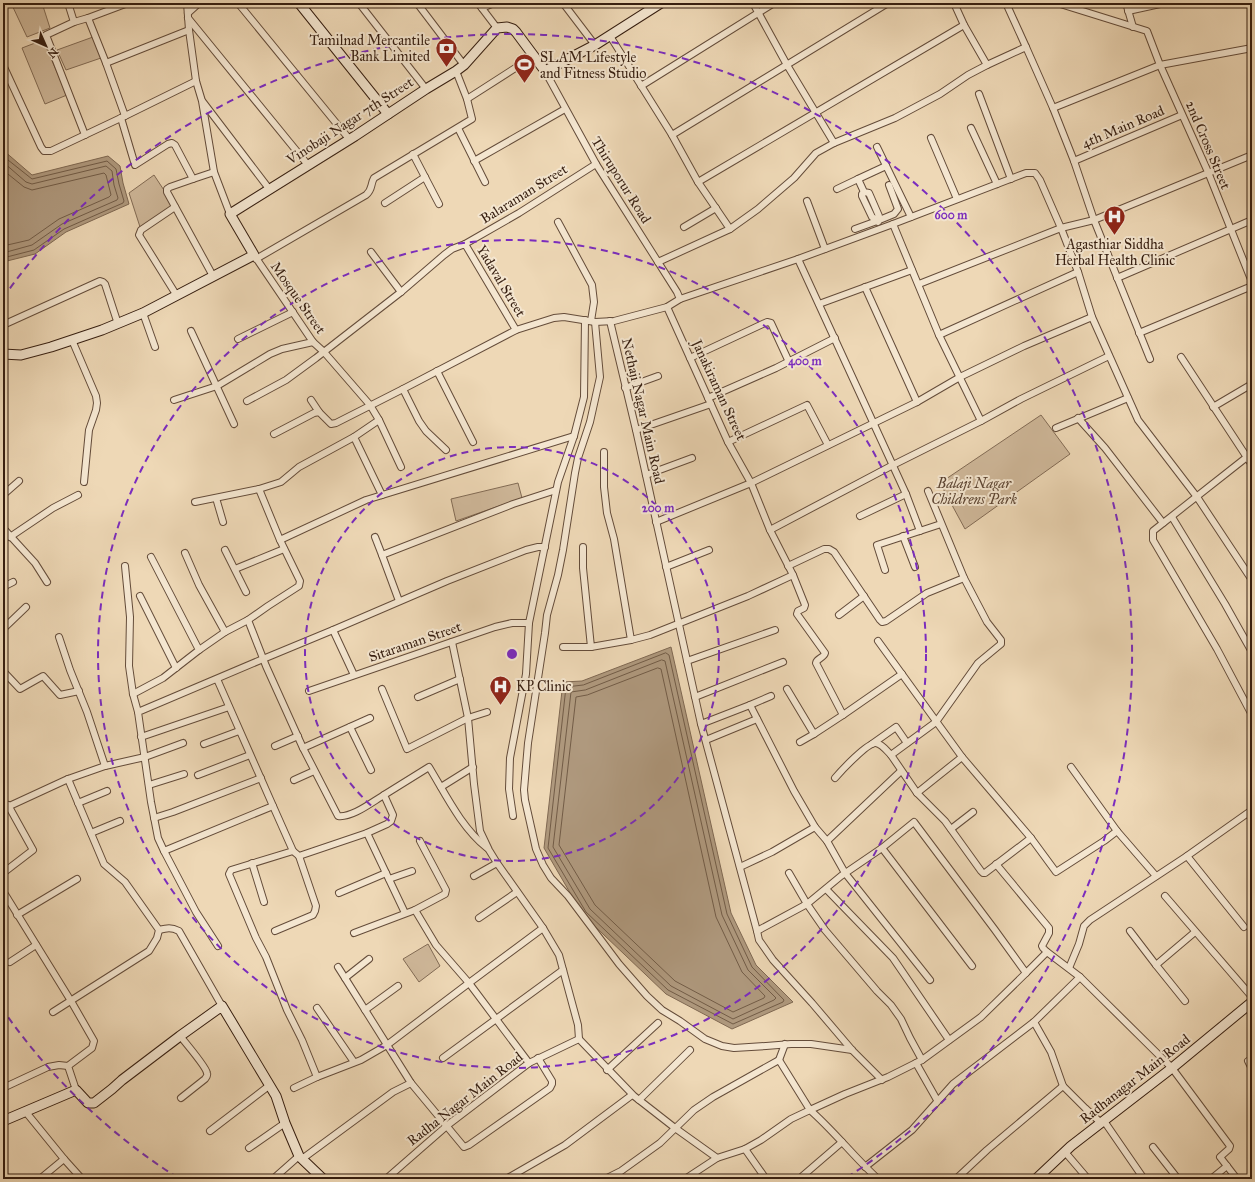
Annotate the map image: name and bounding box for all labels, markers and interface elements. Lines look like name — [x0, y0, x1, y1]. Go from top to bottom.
north arrow — [26, 26, 66, 66]
place label: Tamilnad Mercantile Bank Limited — [309, 32, 430, 65]
bank icon: Tamilnad Mercantile Bank Limited — [433, 35, 459, 68]
text: N — [44, 45, 61, 61]
place label: SLAM Lifestyle and Fitness Studio — [540, 49, 646, 82]
sports icon: SLAM Lifestyle and Fitness Studio — [512, 52, 538, 85]
street label: Vinobaji Nagar 7th Street — [283, 74, 417, 169]
street label: 2nd Cross Street — [1182, 98, 1234, 192]
street label: 4th Main Road — [1079, 102, 1167, 152]
street label: Thiruporur Road — [588, 134, 654, 226]
street label: Balaraman Street — [477, 161, 571, 227]
hospital icon: Agasthiar Siddha Herbal Health Clinic — [1102, 203, 1128, 236]
text: 600 m — [935, 208, 968, 222]
place label: Agasthiar Siddha Herbal Health Clinic — [1055, 236, 1175, 269]
street label: Yadaval Street — [473, 242, 529, 320]
street label: Mosque Street — [266, 259, 329, 338]
street label: Janakiraman Street — [686, 335, 750, 444]
street label: Nethaji Nagar Main Road — [618, 336, 668, 486]
text: 400 m — [788, 354, 823, 369]
park label: Balaji Nagar Childrens Park — [931, 475, 1018, 508]
text: 200 m — [642, 501, 675, 515]
street label: Sitaraman Street — [366, 618, 464, 666]
centre of rings — [505, 647, 519, 661]
hospital icon: KP Clinic — [487, 673, 513, 706]
place label: KP Clinic — [516, 678, 572, 695]
street label: Radhanagar Main Road — [1076, 1031, 1194, 1127]
street label: Radha Nagar Main Road — [404, 1048, 526, 1150]

